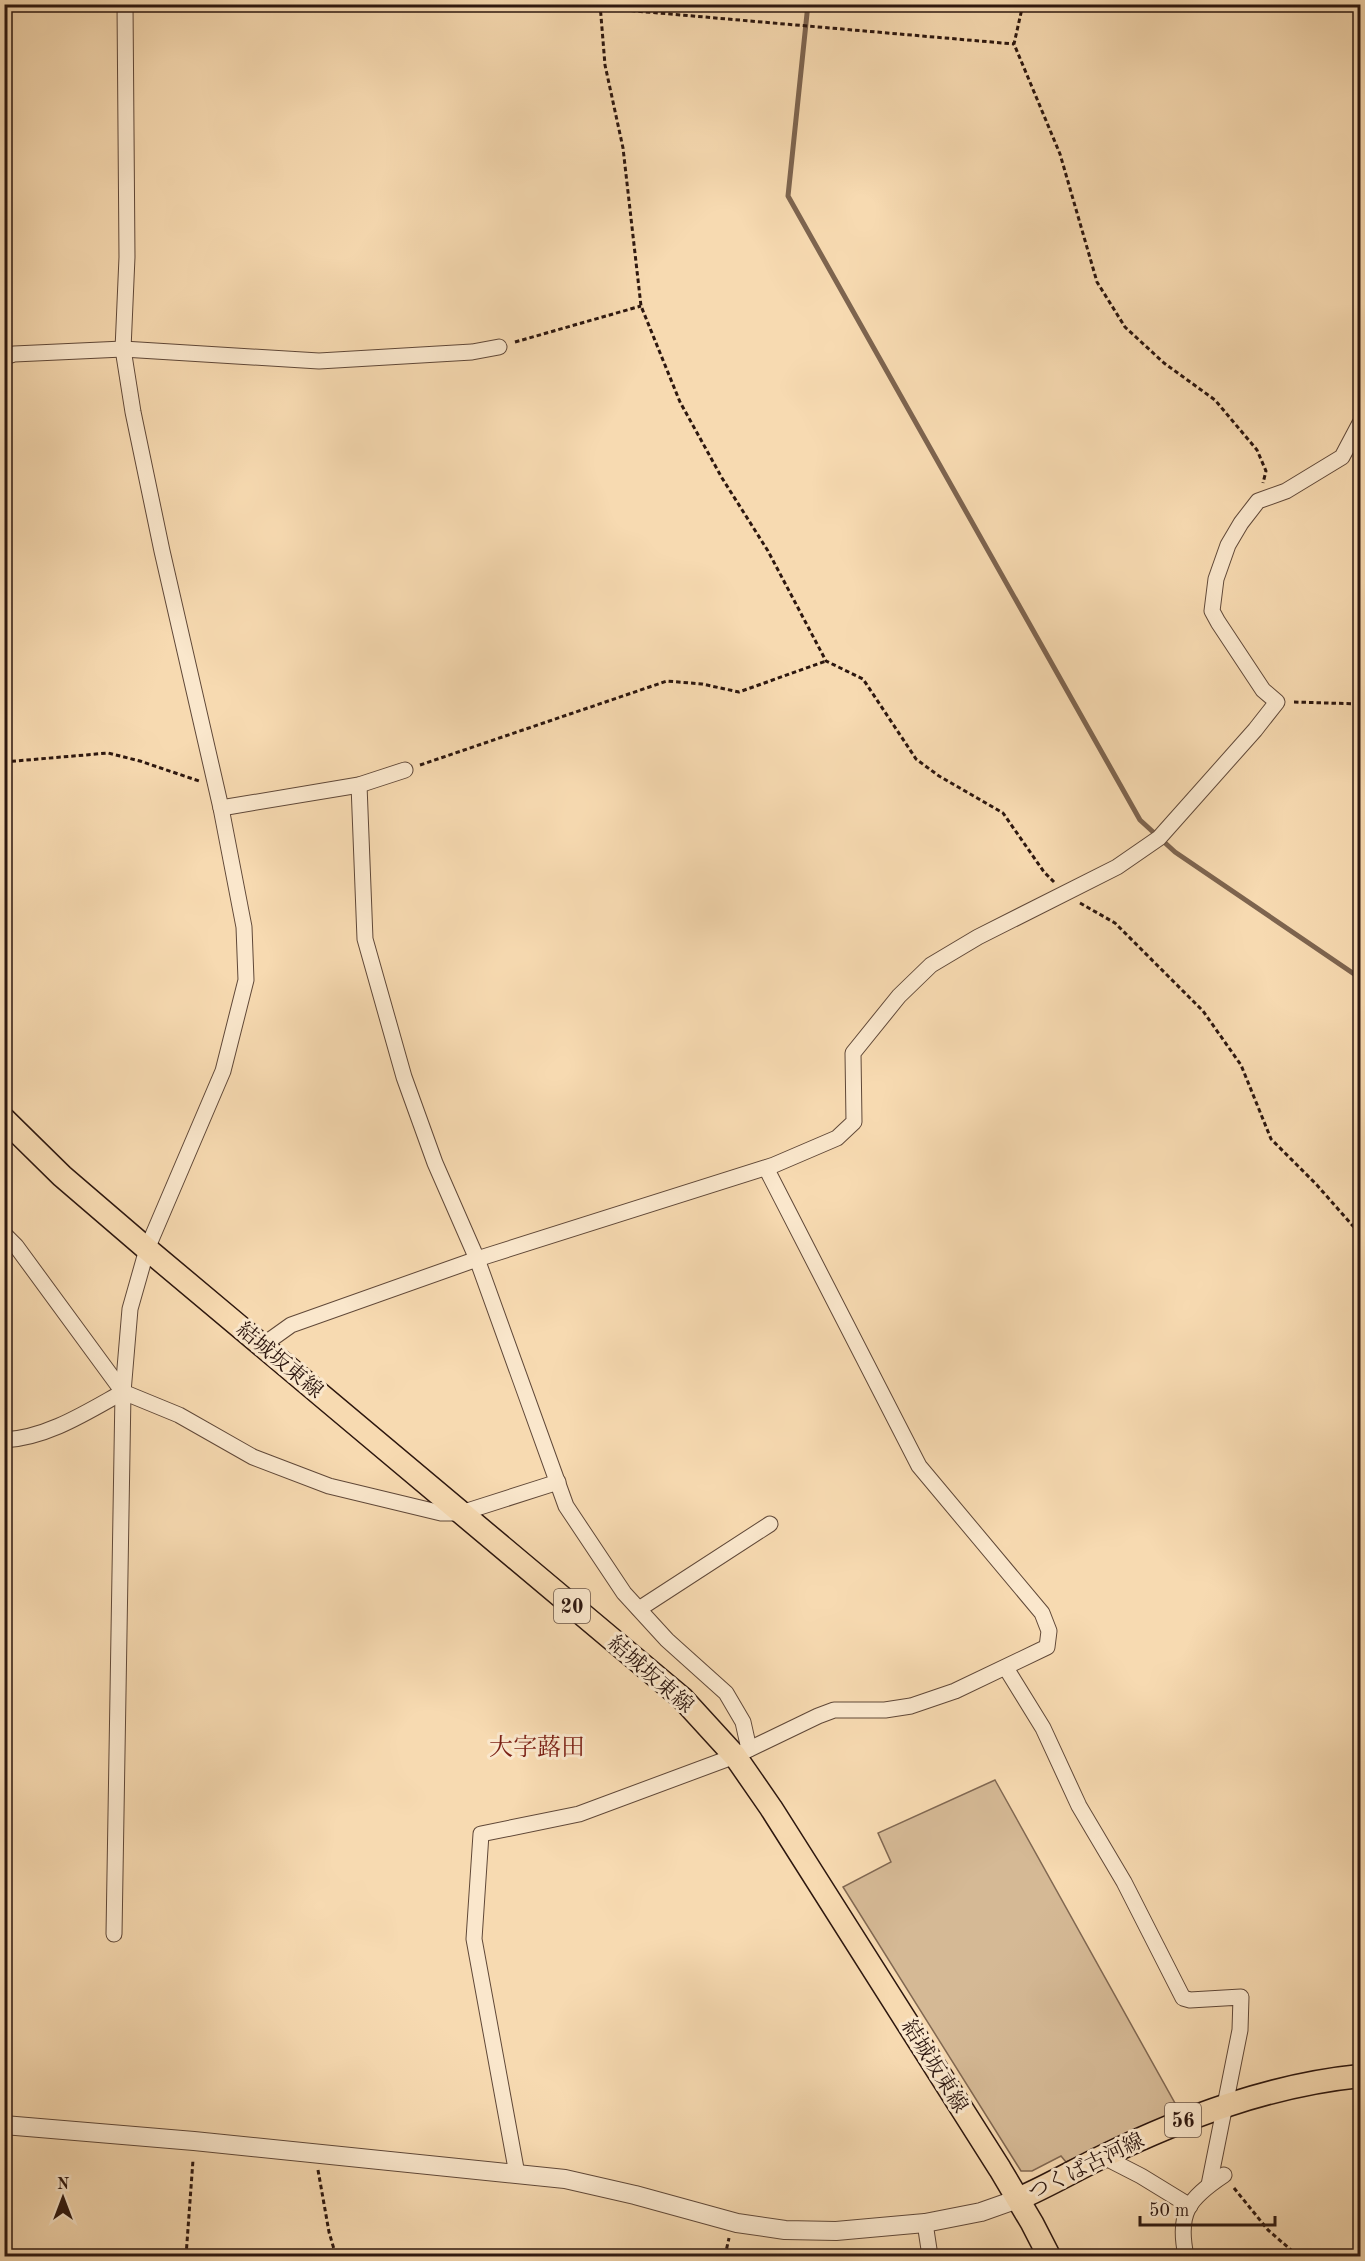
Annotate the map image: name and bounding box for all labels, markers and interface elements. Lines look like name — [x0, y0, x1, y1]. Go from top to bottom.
street label: 結城坂東線 — [232, 1318, 327, 1403]
road number: 20 — [554, 1589, 590, 1623]
street label: 結城坂東線 — [604, 1631, 698, 1717]
district label: 大字蕗田 — [489, 1734, 585, 1761]
street label: 結城坂東線 — [897, 2016, 972, 2117]
road number: 56 — [1165, 2103, 1201, 2137]
street label: つくば古河線 — [1025, 2128, 1148, 2204]
north arrow — [33, 2168, 93, 2228]
text: N — [57, 2177, 70, 2193]
scale bar — [1140, 2189, 1275, 2227]
text: 50 m — [1149, 2202, 1189, 2220]

